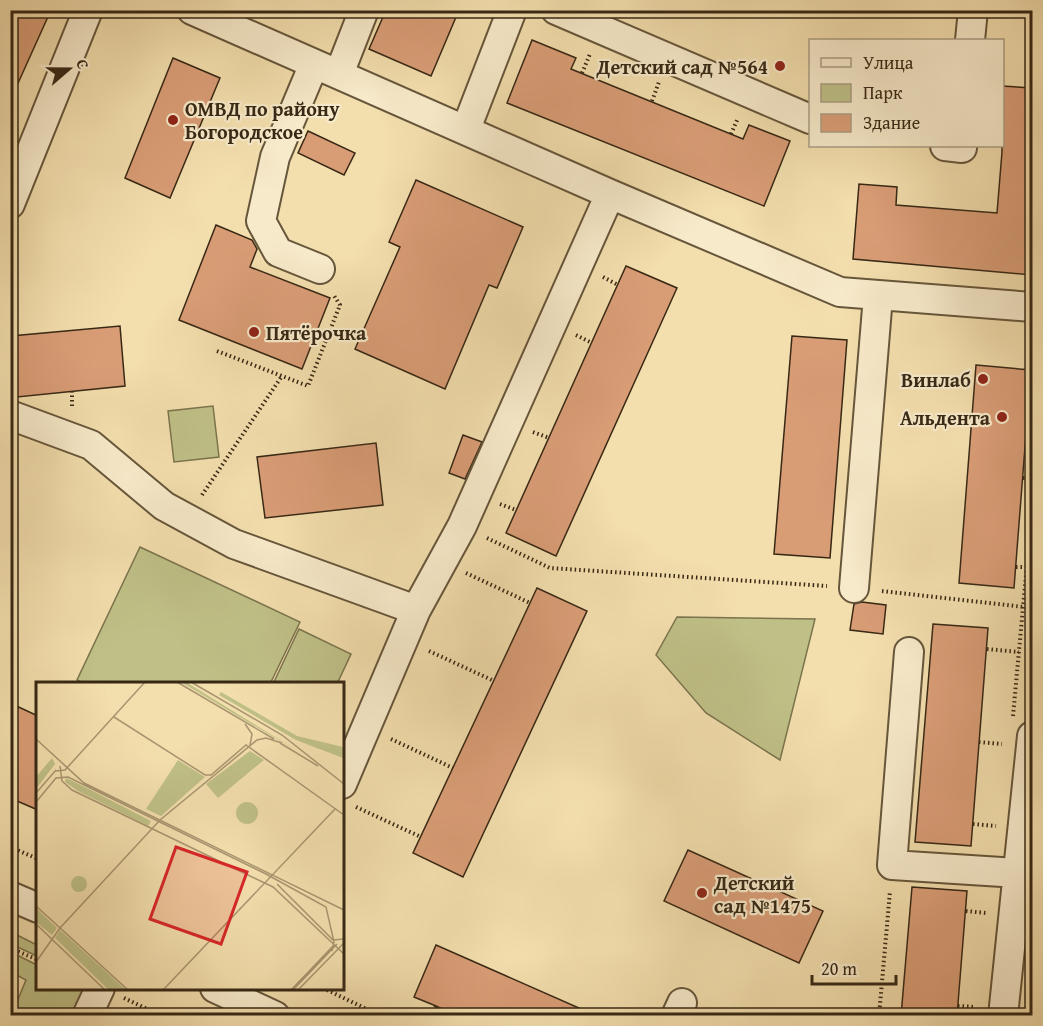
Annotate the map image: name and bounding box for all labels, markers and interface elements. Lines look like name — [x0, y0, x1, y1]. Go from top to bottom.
north arrow — [39, 39, 99, 99]
legend — [809, 39, 1004, 147]
text: Улица — [863, 49, 914, 76]
place label: Детский сад №564 — [595, 52, 768, 81]
text: С — [70, 56, 96, 72]
marker: Детский сад №564 — [773, 59, 787, 73]
text: Парк — [863, 79, 903, 106]
place label: ОМВД по району Богородское — [185, 94, 340, 146]
text: Здание — [863, 109, 920, 136]
marker: ОМВД по району Богородское — [166, 113, 180, 127]
place label: Пятёрочка — [266, 318, 367, 347]
marker: Пятёрочка — [247, 325, 261, 339]
place label: Винлаб — [901, 365, 971, 394]
marker: Винлаб — [976, 372, 990, 386]
place label: Альдента — [900, 403, 991, 432]
marker: Альдента — [995, 410, 1009, 424]
inset map — [36, 682, 344, 990]
place label: Детский сад №1475 — [713, 868, 811, 920]
marker: Детский сад №1475 — [695, 886, 709, 900]
scale bar — [812, 948, 896, 986]
text: 20 m — [821, 955, 857, 982]

